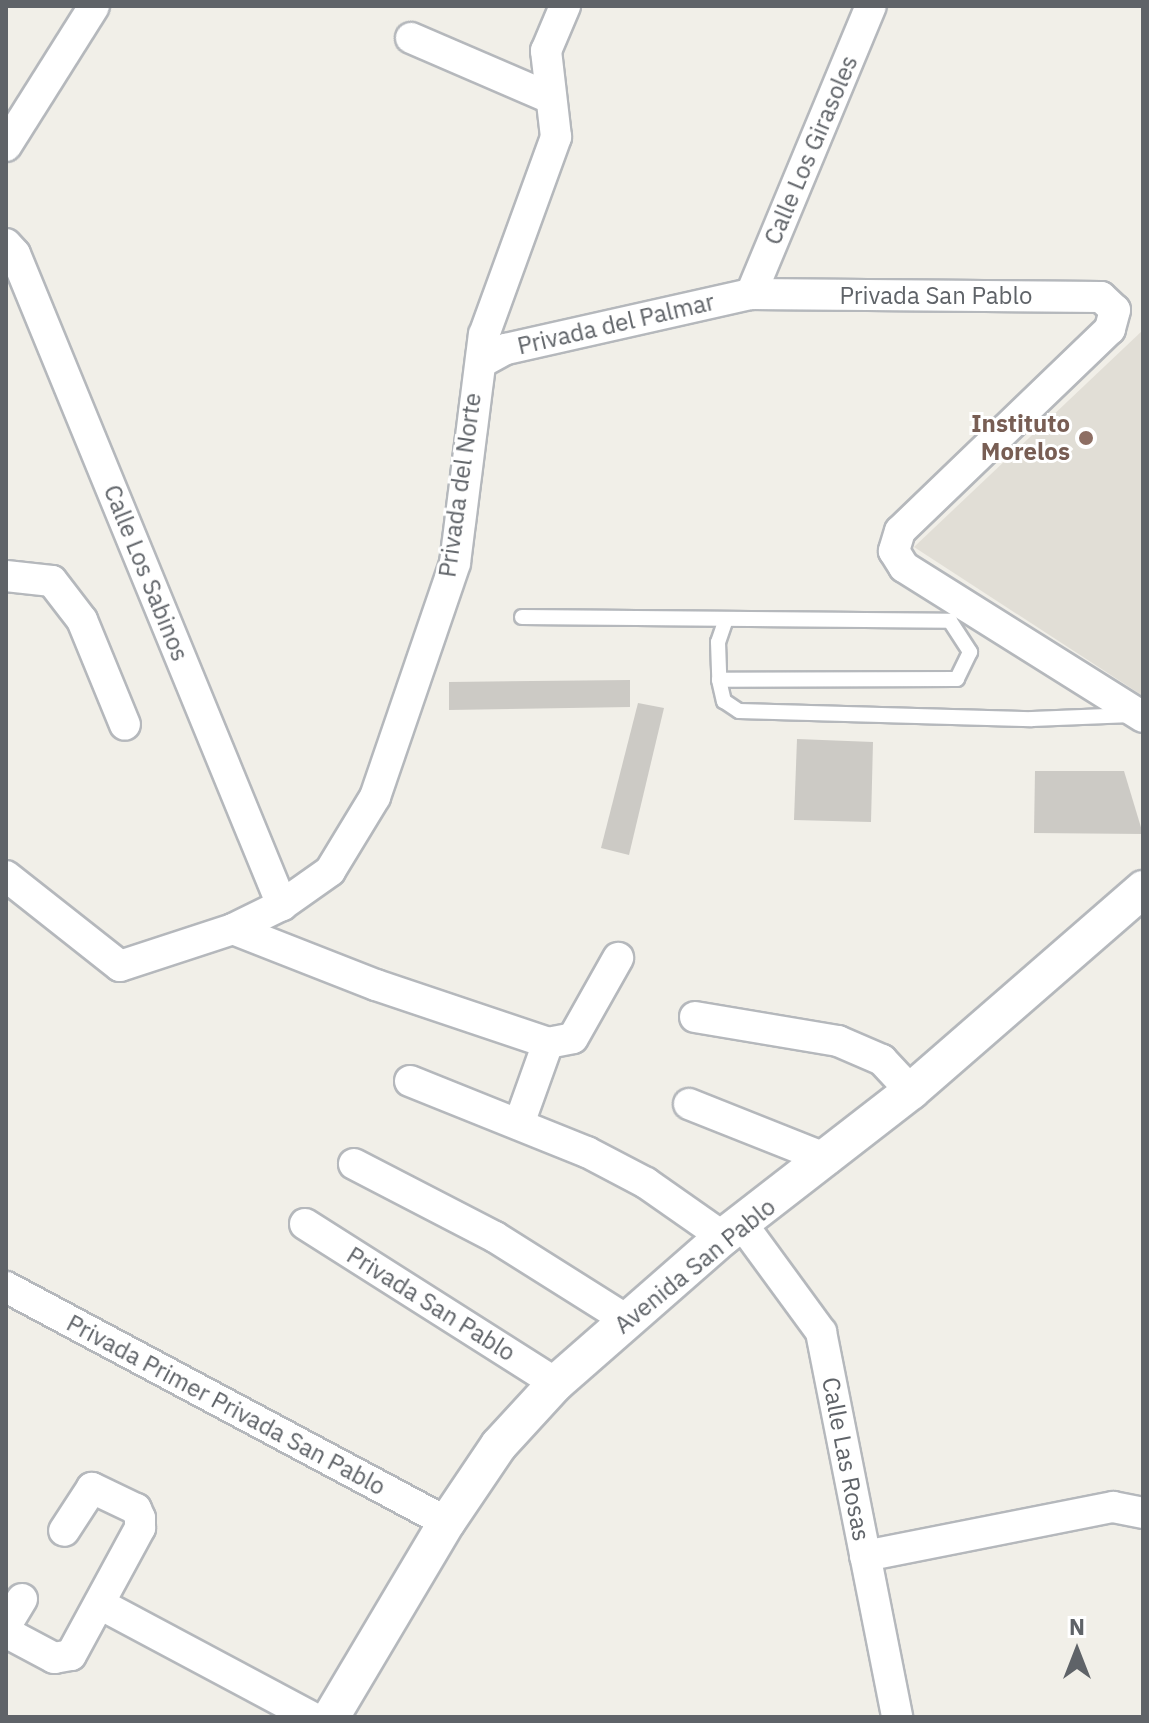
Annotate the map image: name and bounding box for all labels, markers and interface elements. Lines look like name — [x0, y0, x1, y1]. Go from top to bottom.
street label: Calle Los Girasoles — [758, 51, 864, 249]
street label: Privada San Pablo — [840, 282, 1032, 310]
street label: Privada del Palmar — [515, 287, 717, 361]
street label: Privada del Norte — [433, 391, 487, 579]
place label: Instituto Morelos — [971, 410, 1070, 466]
marker: Instituto Morelos — [1077, 429, 1095, 447]
street label: Calle Los Sabinos — [98, 481, 194, 665]
street label: Avenida San Pablo — [609, 1192, 781, 1340]
street label: Privada San Pablo — [342, 1241, 520, 1367]
street label: Privada Primer Privada San Pablo — [62, 1309, 390, 1501]
street label: Calle Las Rosas — [816, 1375, 876, 1543]
north arrow — [1037, 1611, 1117, 1691]
text: N — [1069, 1612, 1085, 1641]

